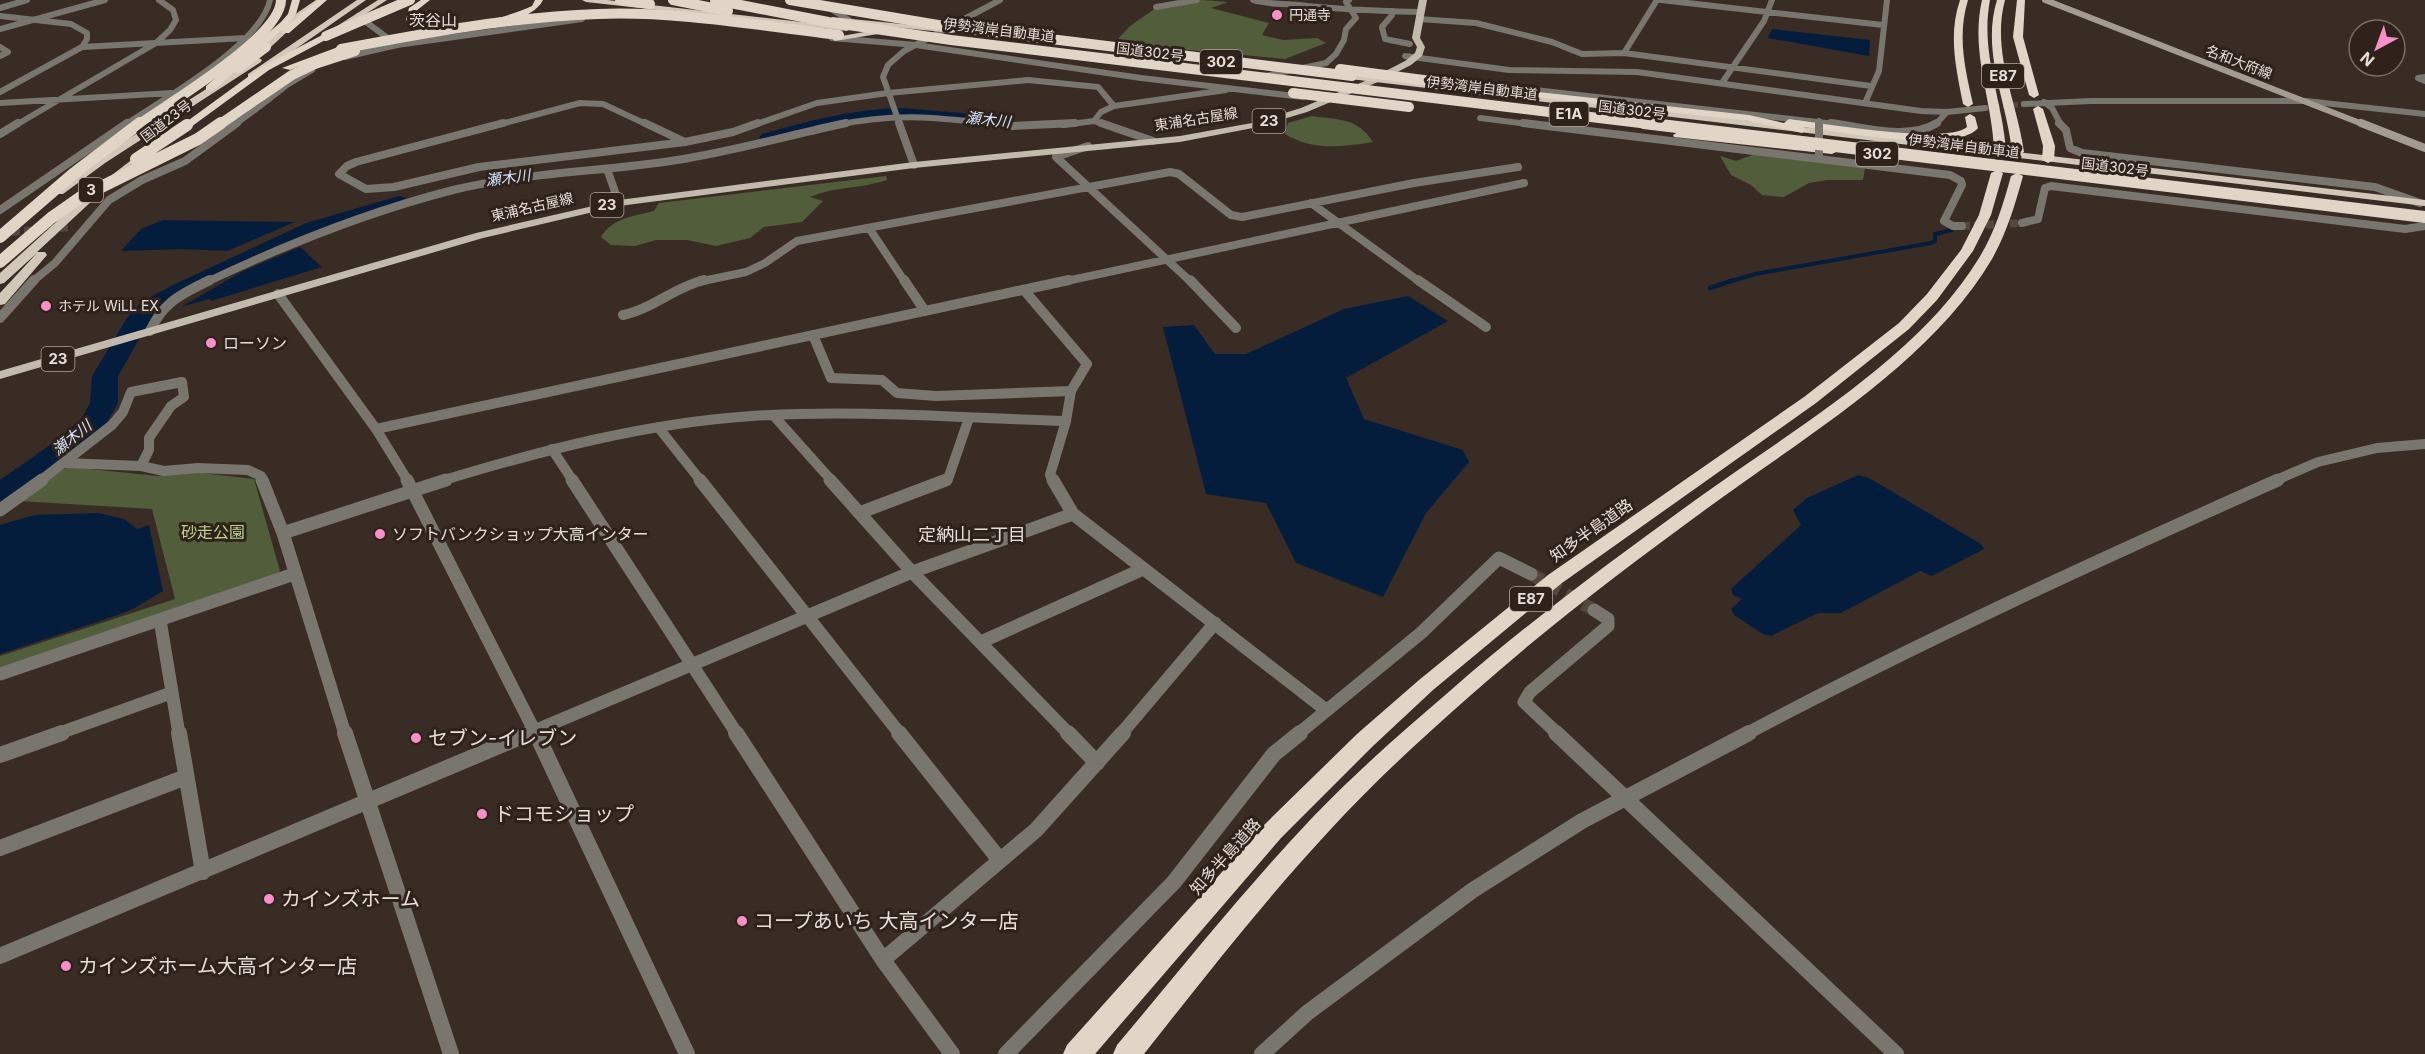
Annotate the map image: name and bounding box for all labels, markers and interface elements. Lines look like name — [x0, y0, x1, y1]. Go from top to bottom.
place label: 円通寺 — [1289, 6, 1331, 23]
marker: 円通寺 — [1270, 8, 1284, 22]
district label: 茨谷山 — [409, 10, 457, 30]
street label: 伊勢湾岸自動車道 — [942, 14, 1056, 45]
north arrow — [2347, 18, 2407, 78]
street label: 国道302号 — [1115, 39, 1185, 64]
street label: 名和大府線 — [2203, 41, 2275, 82]
text: N — [2356, 48, 2378, 71]
road number: 302 — [1200, 50, 1242, 74]
road number: E87 — [1982, 64, 2024, 88]
street label: 伊勢湾岸自動車道 — [1425, 72, 1539, 103]
street label: 国道23号 — [137, 96, 194, 145]
street label: 国道302号 — [1597, 97, 1667, 122]
road number: E1A — [1550, 102, 1588, 126]
street label: 東浦名古屋線 — [1153, 104, 1239, 133]
water label: 瀬木川 — [965, 108, 1013, 132]
road number: 23 — [1252, 109, 1286, 133]
street label: 伊勢湾岸自動車道 — [1907, 130, 2021, 161]
road number: 302 — [1856, 142, 1898, 166]
street label: 国道302号 — [2080, 154, 2150, 179]
water label: 瀬木川 — [484, 165, 533, 190]
road number: 3 — [79, 178, 103, 202]
street label: 東浦名古屋線 — [489, 189, 575, 224]
road number: 23 — [590, 193, 624, 217]
place label: ホテル WiLL EX — [58, 297, 159, 314]
marker: ホテル WiLL EX — [39, 299, 53, 313]
place label: ローソン — [223, 333, 287, 353]
marker: ローソン — [204, 336, 218, 350]
road number: 23 — [42, 347, 74, 371]
water label: 瀬木川 — [48, 415, 97, 459]
street label: 知多半島道路 — [1546, 494, 1636, 566]
park label: 砂走公園 — [181, 522, 245, 542]
place label: ソフトバンクショップ大高インター — [392, 524, 649, 544]
district label: 定納山二丁目 — [918, 524, 1026, 545]
marker: ソフトバンクショップ大高インター — [373, 527, 387, 541]
road number: E87 — [1510, 587, 1552, 611]
place label: セブン-イレブン — [428, 726, 577, 750]
marker: セブン-イレブン — [409, 731, 423, 745]
place label: ドコモショップ — [494, 802, 634, 826]
marker: ドコモショップ — [475, 807, 489, 821]
street label: 知多半島道路 — [1185, 814, 1265, 898]
place label: カインズホーム — [281, 887, 420, 911]
marker: カインズホーム — [262, 892, 276, 906]
place label: コープあいち 大高インター店 — [754, 909, 1018, 933]
marker: コープあいち 大高インター店 — [735, 914, 749, 928]
place label: カインズホーム大高インター店 — [78, 954, 357, 978]
marker: カインズホーム大高インター店 — [59, 959, 73, 973]

